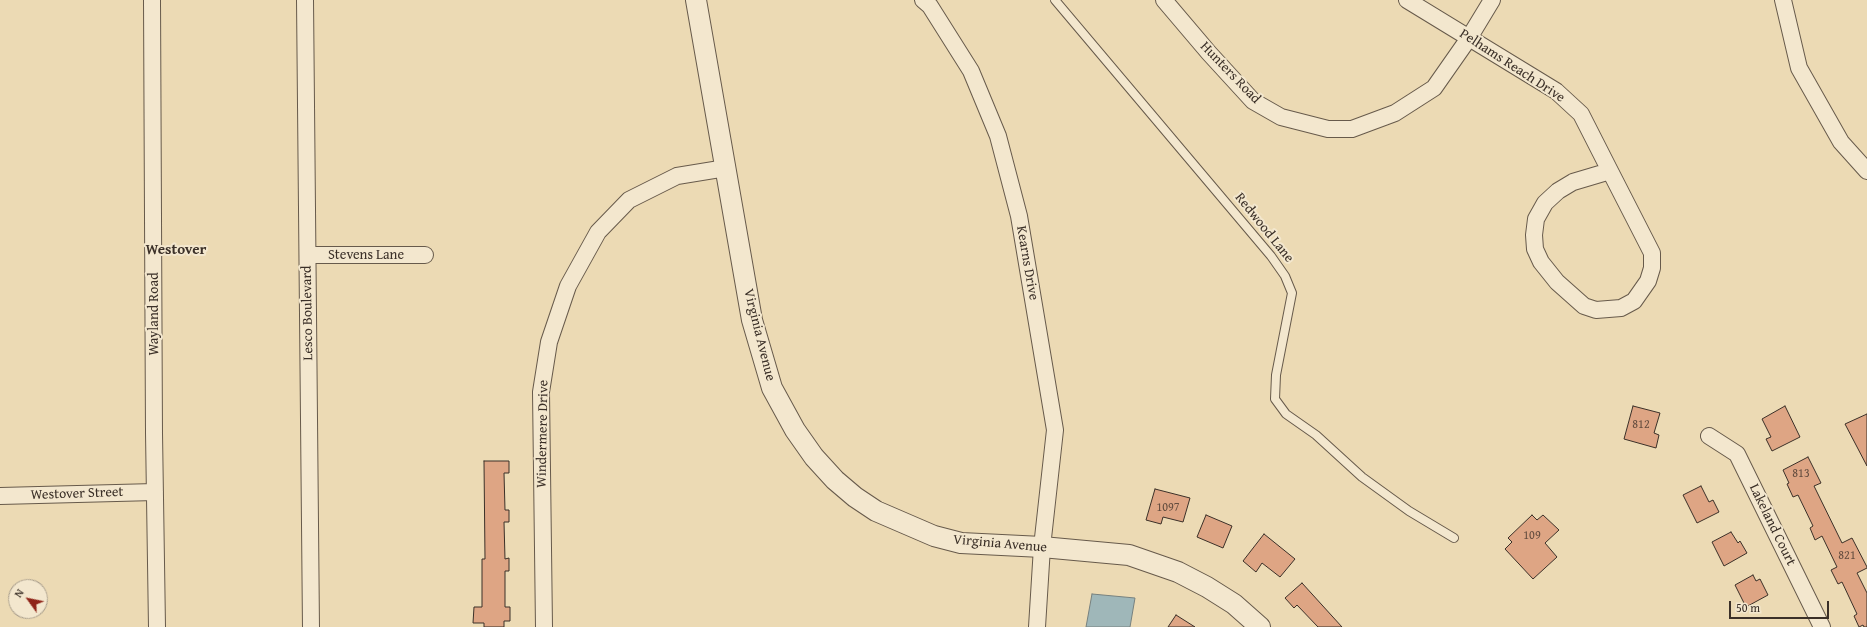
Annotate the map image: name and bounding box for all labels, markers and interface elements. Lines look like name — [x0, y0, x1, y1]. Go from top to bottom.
street label: Pelhams Reach Drive — [1456, 26, 1568, 106]
street label: Hunters Road — [1196, 38, 1264, 108]
street label: Redwood Lane — [1231, 190, 1297, 266]
street label: Kearns Drive — [1012, 225, 1042, 301]
district label: Westover — [146, 241, 206, 259]
street label: Stevens Lane — [328, 247, 404, 263]
street label: Lesco Boulevard — [299, 265, 317, 361]
street label: Wayland Road — [146, 272, 162, 356]
street label: Virginia Avenue — [739, 287, 779, 383]
street label: Windermere Drive — [534, 380, 552, 488]
house number: 812 — [1632, 418, 1650, 432]
house number: 813 — [1792, 467, 1810, 481]
street label: Lakeland Court — [1745, 481, 1799, 569]
street label: Westover Street — [30, 484, 124, 504]
house number: 1097 — [1156, 501, 1180, 515]
house number: 109 — [1523, 529, 1541, 543]
street label: Virginia Avenue — [952, 532, 1048, 556]
house number: 821 — [1838, 549, 1856, 563]
north arrow — [8, 579, 48, 619]
text: N — [10, 586, 27, 600]
scale bar — [1731, 593, 1831, 619]
text: 50 m — [1736, 599, 1760, 616]

